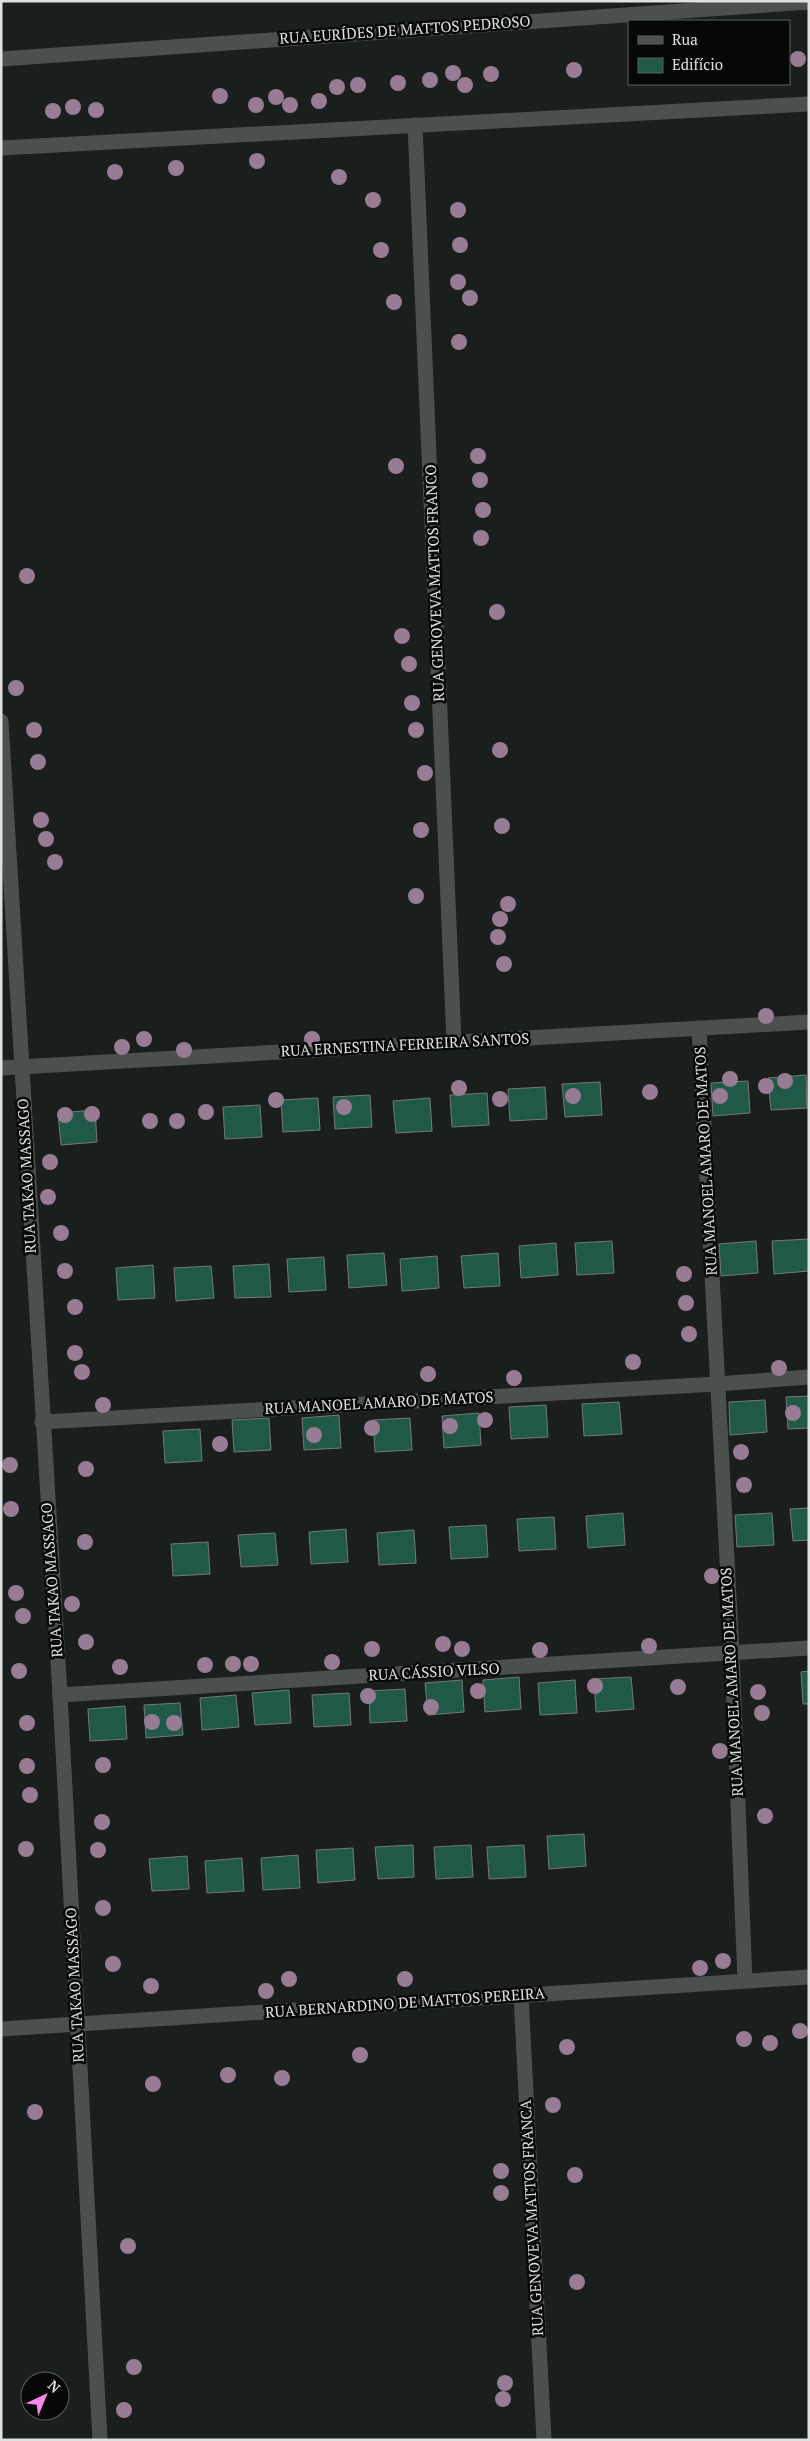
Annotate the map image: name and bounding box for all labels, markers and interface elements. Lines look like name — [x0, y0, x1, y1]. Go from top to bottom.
street label: RUA EURÍDES DE MATTOS PEDROSO — [279, 10, 531, 48]
legend — [628, 20, 790, 85]
text: Rua — [672, 29, 698, 49]
text: Edifício — [672, 54, 723, 74]
street label: RUA GENOVEVA MATTOS FRANCO — [420, 464, 448, 702]
street label: RUA ERNESTINA FERREIRA SANTOS — [280, 1028, 530, 1061]
street label: RUA MANOEL AMARO DE MATOS — [689, 1046, 721, 1276]
street label: RUA TAKAO MASSAGO — [12, 1098, 40, 1254]
street label: RUA MANOEL AMARO DE MATOS — [264, 1386, 494, 1418]
street label: RUA TAKAO MASSAGO — [36, 1502, 66, 1658]
street label: RUA MANOEL AMARO DE MATOS — [715, 1567, 747, 1797]
street label: RUA CÁSSIO VILSO — [368, 1658, 500, 1684]
street label: RUA TAKAO MASSAGO — [60, 1907, 88, 2063]
street label: RUA BERNARDINO DE MATTOS PEREIRA — [264, 1982, 546, 2022]
street label: RUA GENOVEVA MATTOS FRANCA — [515, 2099, 547, 2337]
north arrow — [20, 2371, 70, 2421]
text: N — [44, 2376, 65, 2397]

